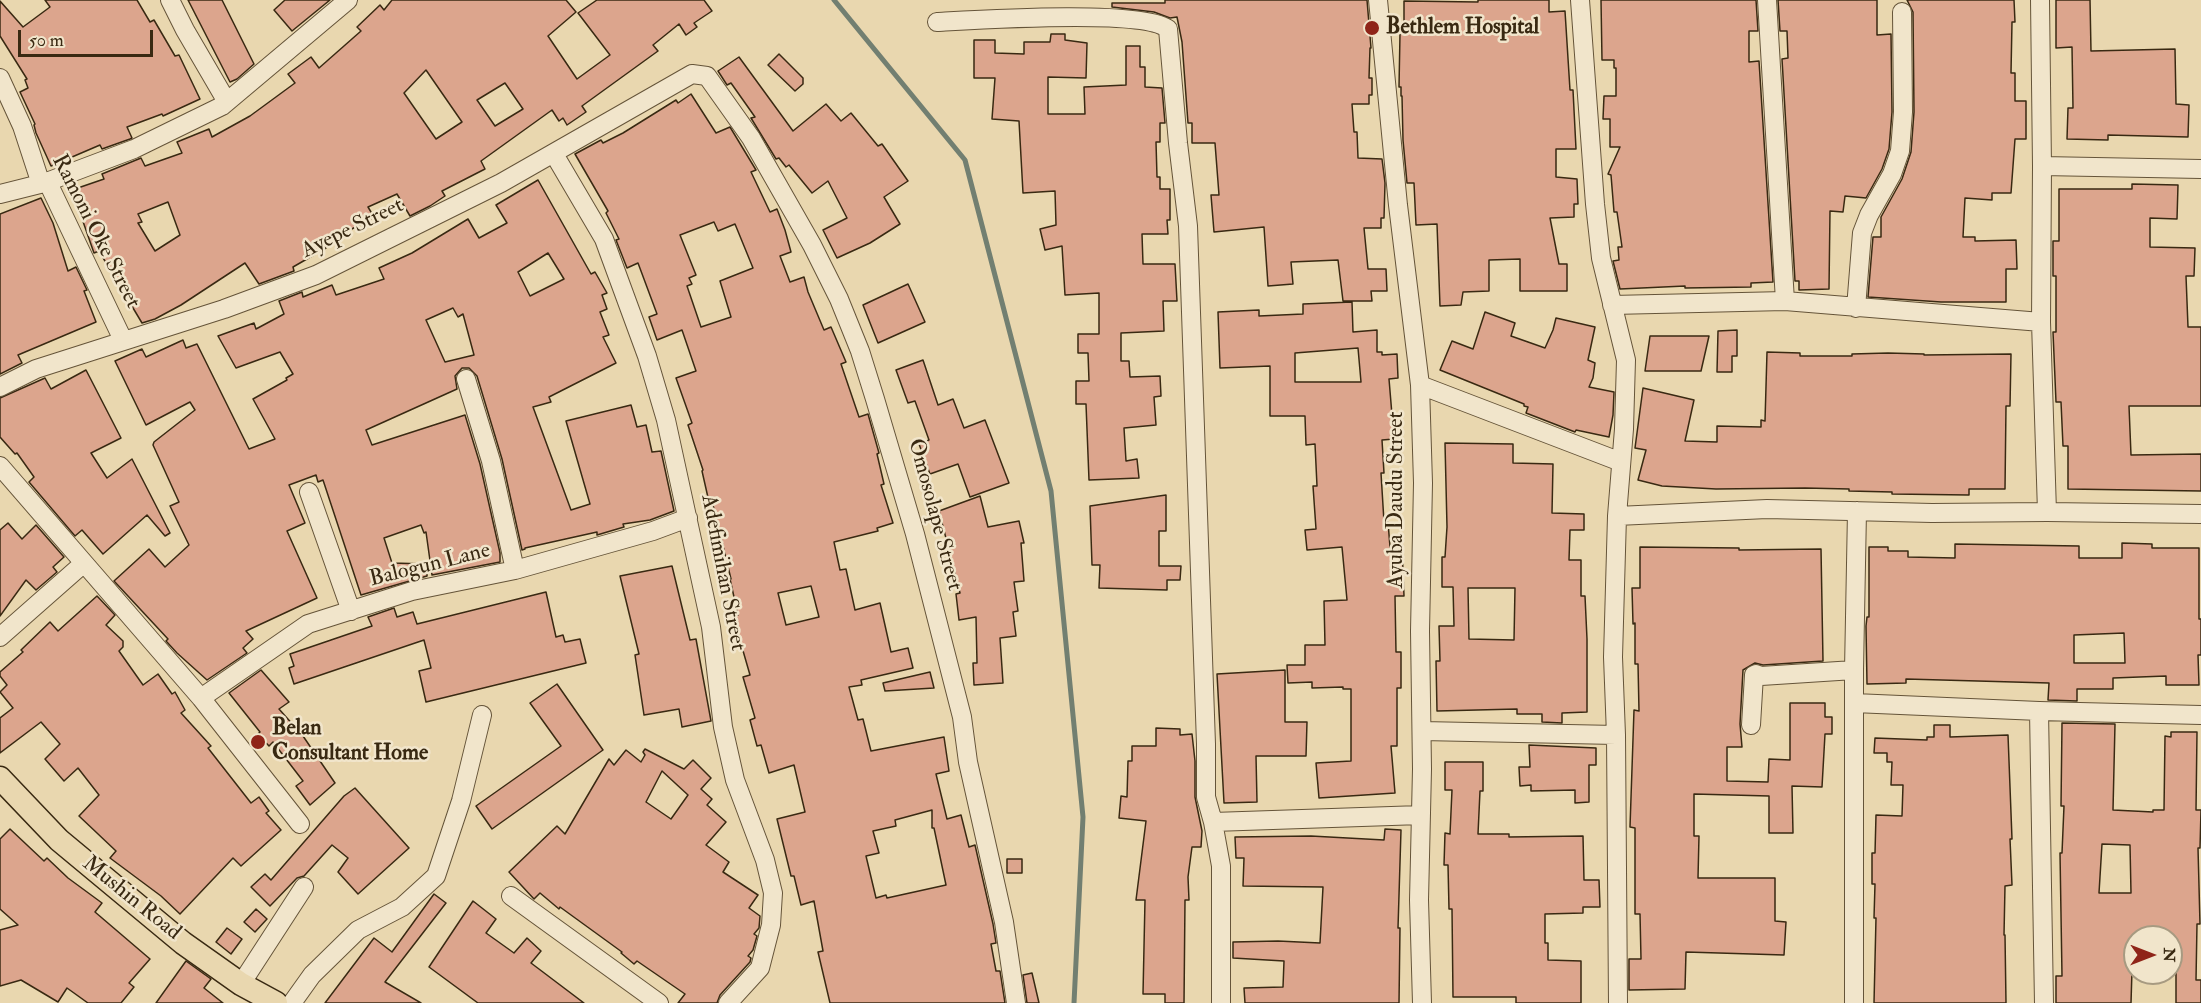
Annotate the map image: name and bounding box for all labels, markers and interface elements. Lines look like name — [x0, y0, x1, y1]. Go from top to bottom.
place label: Bethlem Hospital — [1386, 15, 1539, 41]
scale bar — [21, 18, 156, 56]
marker: Bethlem Hospital — [1363, 19, 1381, 37]
text: 50 m — [29, 29, 64, 52]
street label: Ramoni Oke Street — [45, 151, 145, 313]
street label: Ayepe Street — [298, 193, 408, 265]
street label: Ayuba Daudu Street — [1384, 411, 1410, 589]
street label: Omosolape Street — [901, 436, 967, 594]
street label: Adefimihan Street — [694, 493, 750, 653]
street label: Balogun Lane — [367, 538, 493, 594]
place label: Belan Consultant Home — [272, 716, 428, 768]
marker: Belan Consultant Home — [249, 733, 267, 751]
street label: Mushin Road — [76, 851, 186, 947]
north arrow — [2123, 925, 2183, 985]
text: N — [2159, 948, 2179, 962]

